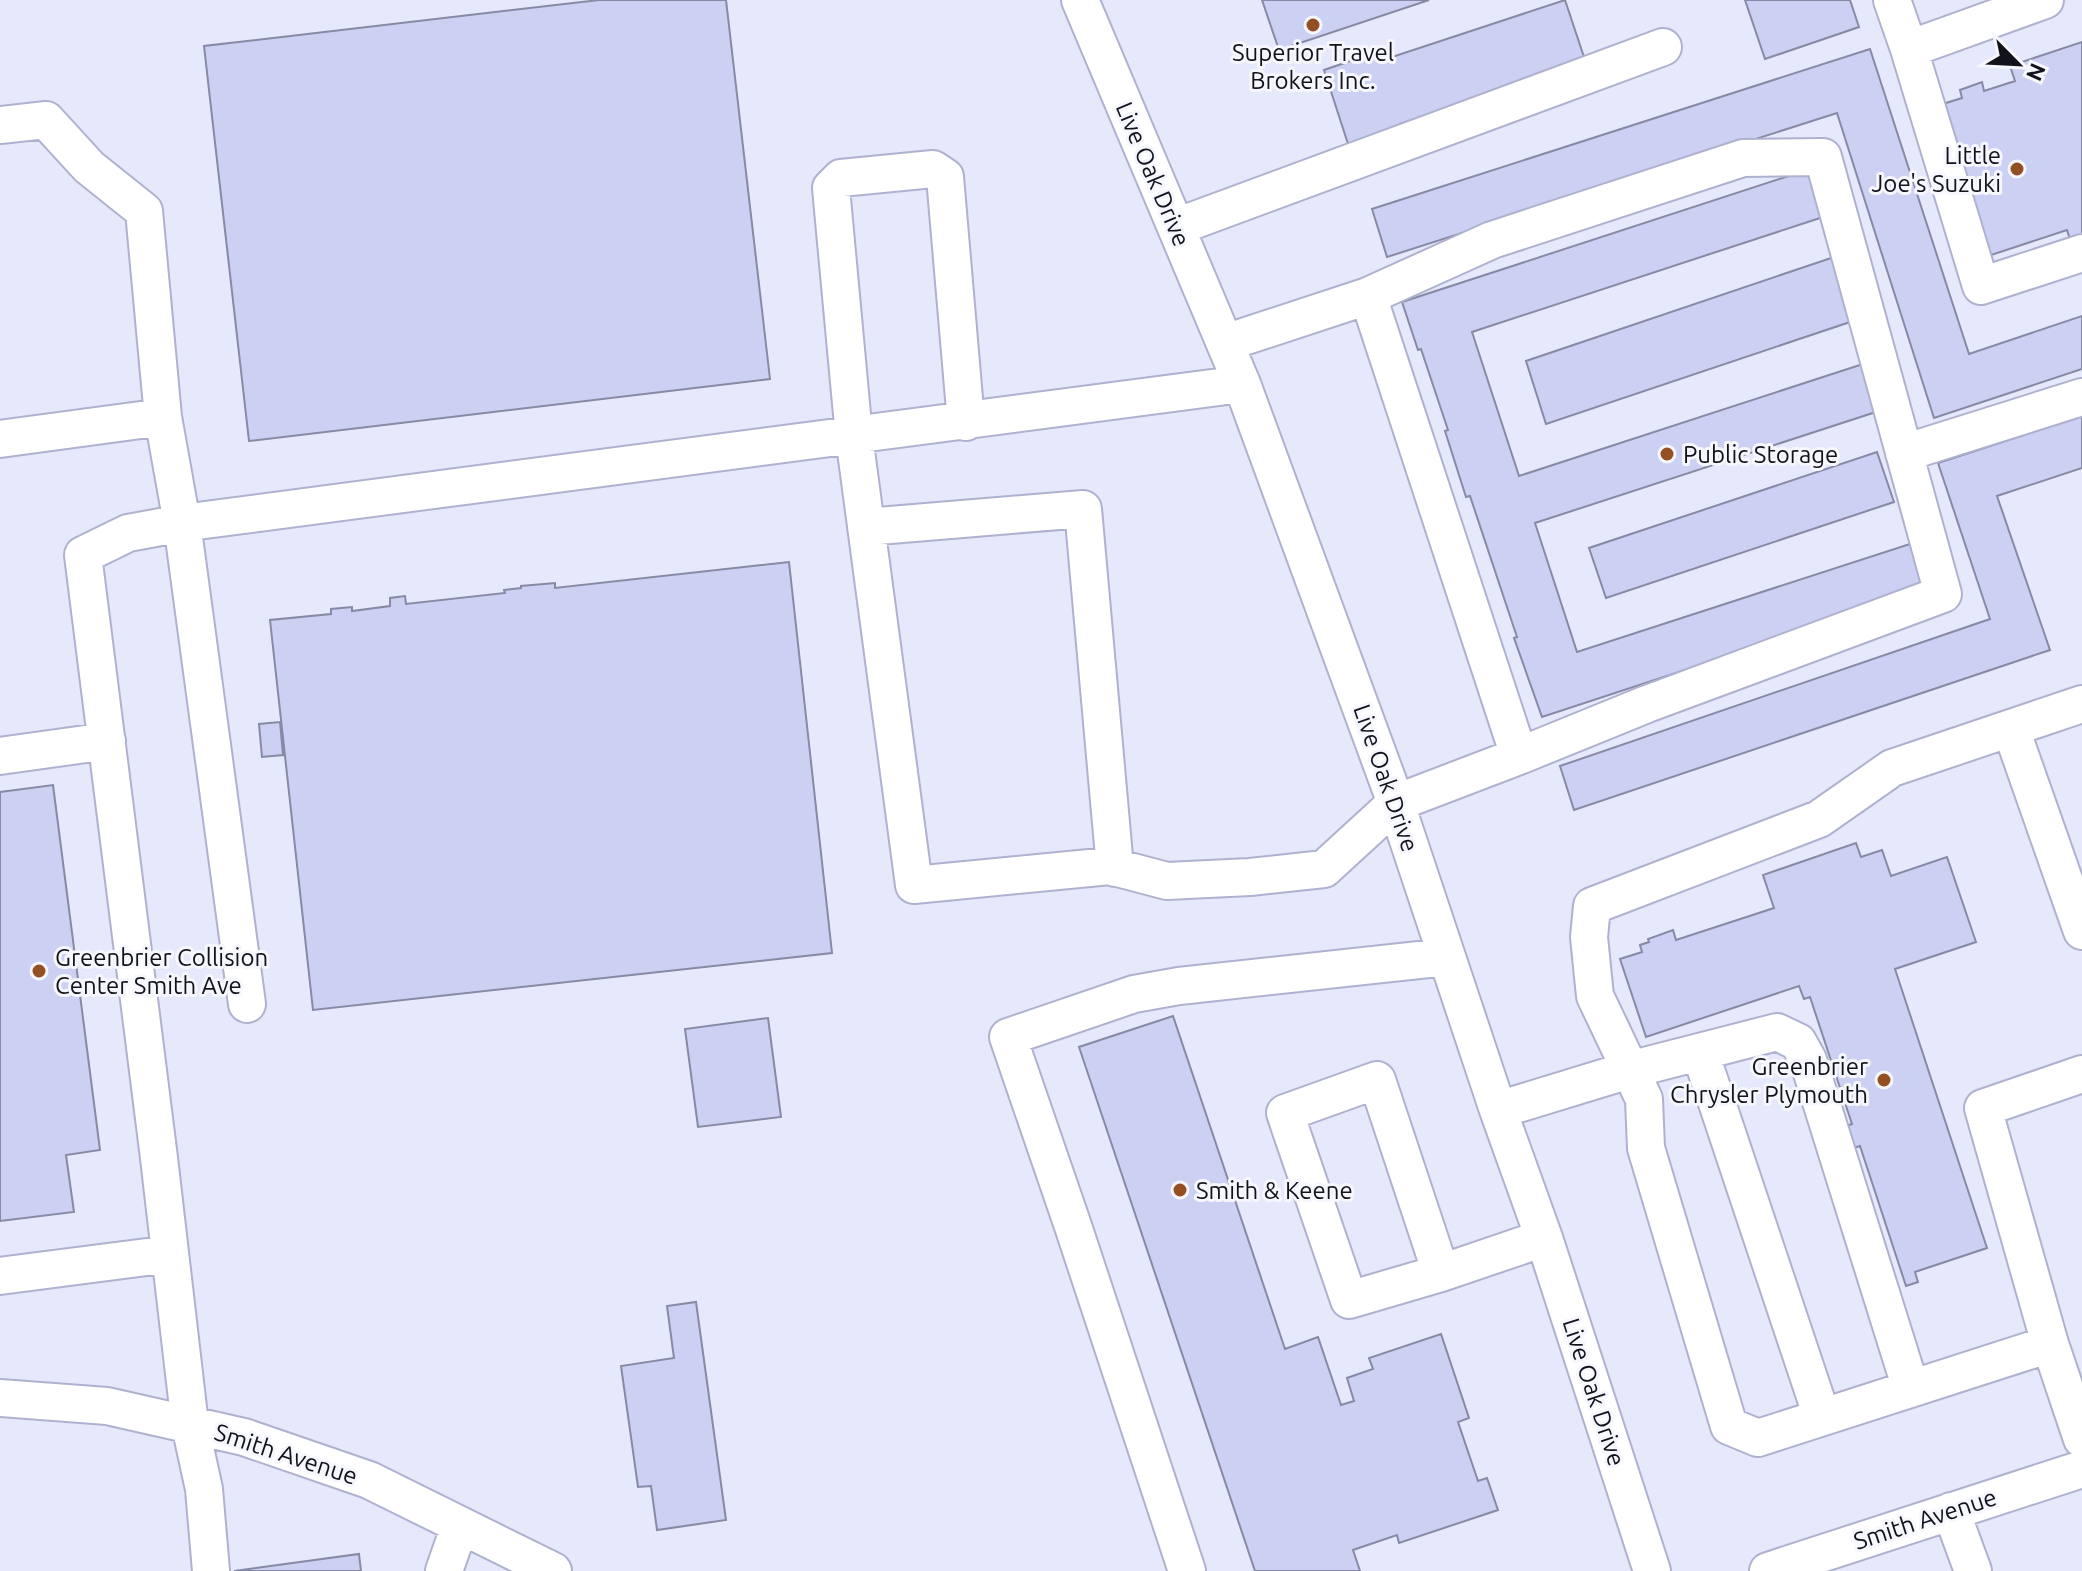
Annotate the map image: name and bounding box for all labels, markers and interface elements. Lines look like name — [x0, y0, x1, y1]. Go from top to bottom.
marker: Superior Travel Brokers Inc. — [1304, 16, 1322, 34]
north arrow — [1978, 24, 2058, 104]
place label: Superior Travel Brokers Inc. — [1232, 39, 1394, 94]
text: N — [2022, 60, 2051, 85]
street label: Live Oak Drive — [1111, 98, 1195, 250]
place label: Little Joe's Suzuki — [1872, 142, 2001, 197]
marker: Little Joe's Suzuki — [2008, 160, 2026, 178]
place label: Public Storage — [1683, 441, 1838, 468]
marker: Public Storage — [1658, 445, 1676, 463]
street label: Live Oak Drive — [1348, 701, 1424, 855]
place label: Greenbrier Collision Center Smith Ave — [55, 944, 268, 999]
marker: Greenbrier Collision Center Smith Ave — [30, 962, 48, 980]
place label: Greenbrier Chrysler Plymouth — [1670, 1053, 1868, 1108]
marker: Greenbrier Chrysler Plymouth — [1875, 1071, 1893, 1089]
place label: Smith & Keene — [1196, 1177, 1353, 1204]
marker: Smith & Keene — [1171, 1181, 1189, 1199]
street label: Live Oak Drive — [1557, 1315, 1631, 1469]
street label: Smith Avenue — [211, 1418, 361, 1490]
street label: Smith Avenue — [1850, 1483, 2000, 1555]

